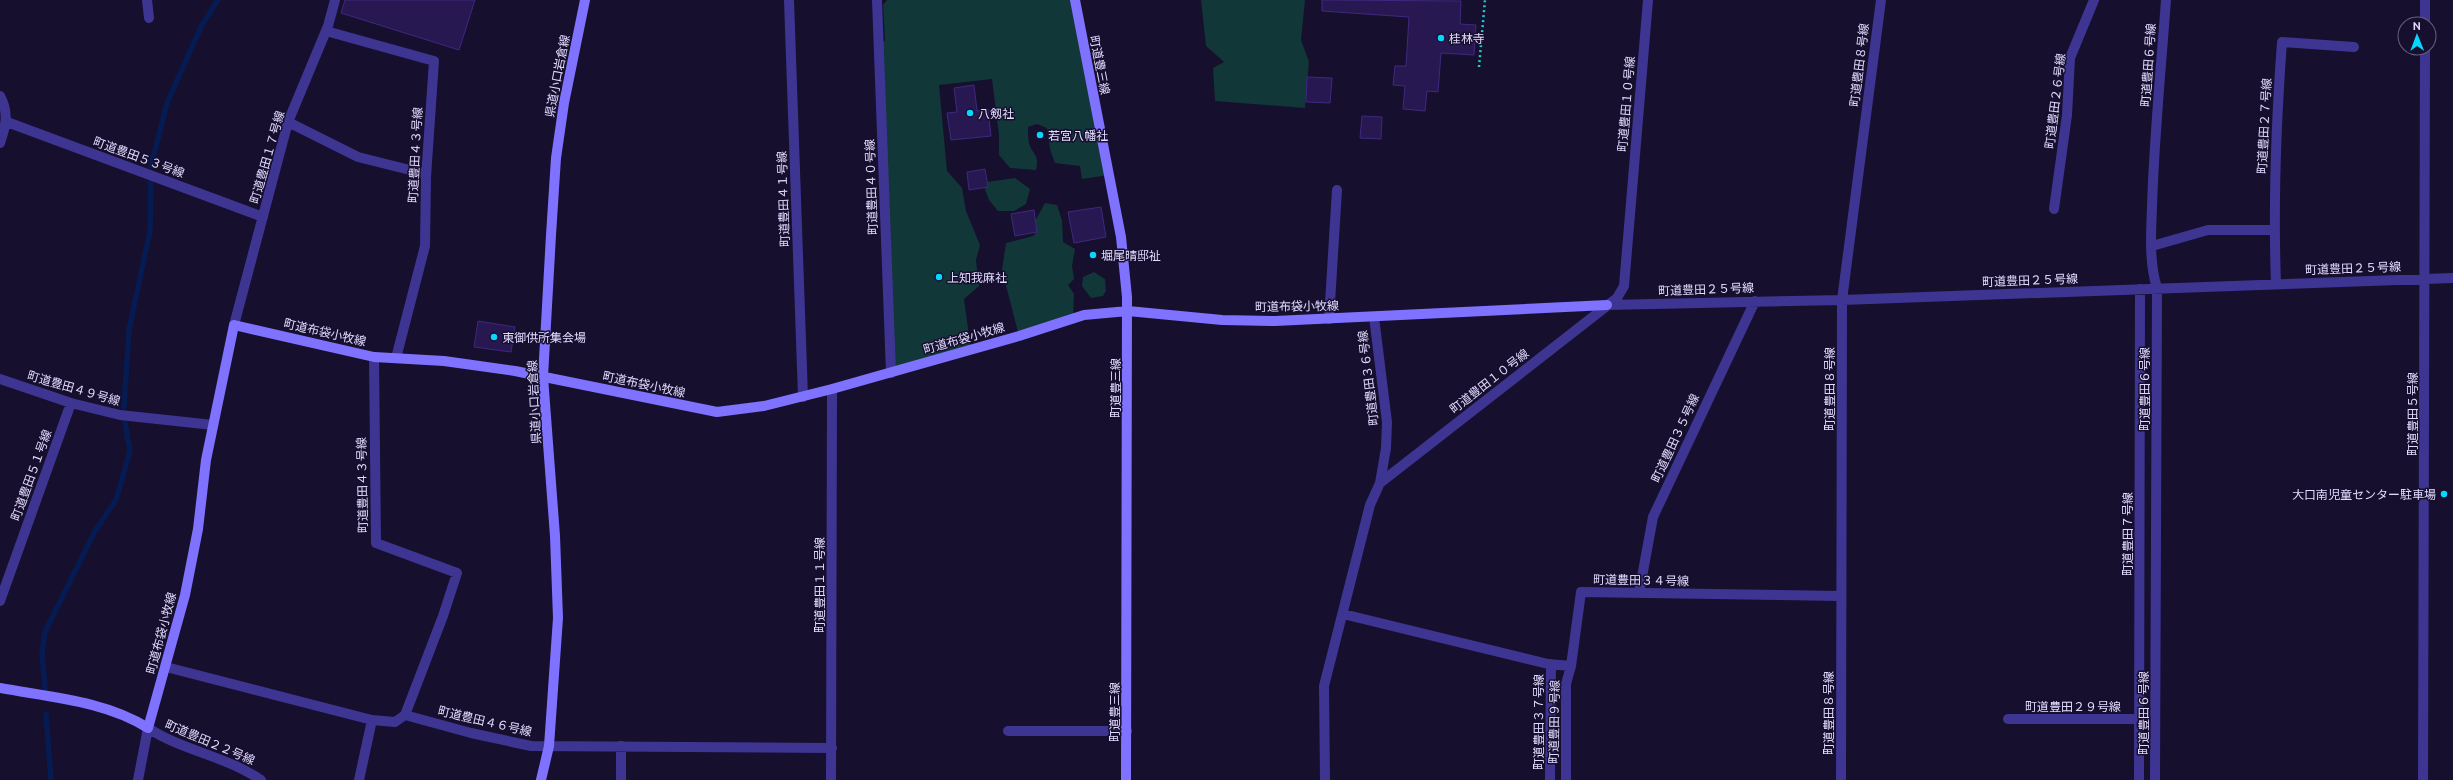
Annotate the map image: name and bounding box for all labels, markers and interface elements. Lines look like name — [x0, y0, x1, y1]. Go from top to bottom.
north arrow — [2397, 16, 2437, 56]
text: N — [2413, 20, 2421, 32]
street label: 町道豊田８号線 — [1847, 23, 1871, 107]
street label: 町道豊田６号線 — [2139, 23, 2157, 107]
place label: 桂林寺 — [1449, 32, 1485, 45]
marker: 桂林寺 — [1436, 33, 1446, 43]
street label: 県道小口岩倉線 — [543, 34, 571, 118]
street label: 町道豊三線 — [1088, 34, 1112, 96]
street label: 町道豊田２６号線 — [2043, 53, 2067, 149]
street label: 町道豊田１０号線 — [1615, 56, 1637, 152]
street label: 町道豊田２７号線 — [2255, 78, 2273, 174]
street label: 町道豊田４３号線 — [406, 107, 424, 203]
place label: 八剱社 — [978, 107, 1014, 120]
marker: 八剱社 — [965, 108, 975, 118]
street label: 町道豊田１７号線 — [248, 109, 286, 205]
place label: 若宮八幡社 — [1048, 129, 1108, 142]
marker: 若宮八幡社 — [1035, 130, 1045, 140]
street label: 町道豊田５３号線 — [92, 134, 186, 180]
street label: 町道豊田４０号線 — [863, 139, 879, 235]
street label: 町道豊田４１号線 — [775, 151, 791, 247]
place label: 堀尾晴邸祉 — [1101, 249, 1161, 262]
marker: 堀尾晴邸祉 — [1088, 250, 1098, 260]
street label: 町道豊田２５号線 — [2305, 260, 2401, 276]
place label: 上知我麻社 — [947, 271, 1007, 284]
marker: 上知我麻社 — [934, 272, 944, 282]
street label: 町道豊田２５号線 — [1982, 272, 2078, 288]
street label: 町道豊田２５号線 — [1658, 281, 1754, 297]
street label: 町道布袋小牧線 — [1255, 299, 1339, 313]
street label: 町道布袋小牧線 — [283, 316, 367, 348]
street label: 町道布袋小牧線 — [922, 320, 1006, 356]
street label: 町道豊田３６号線 — [1356, 330, 1380, 426]
place label: 東御供所集会場 — [502, 331, 586, 344]
marker: 東御供所集会場 — [489, 332, 499, 342]
street label: 町道豊田１０号線 — [1447, 346, 1531, 416]
street label: 町道豊田８号線 — [1823, 347, 1836, 431]
street label: 町道豊田６号線 — [2138, 347, 2151, 431]
street label: 町道豊三線 — [1109, 358, 1122, 418]
street label: 県道小口岩倉線 — [525, 360, 543, 444]
street label: 町道豊田４９号線 — [26, 369, 122, 407]
street label: 町道布袋小牧線 — [602, 369, 686, 399]
street label: 町道豊田５号線 — [2406, 372, 2419, 456]
street label: 町道豊田３５号線 — [1649, 392, 1701, 484]
street label: 町道豊田５１号線 — [8, 428, 54, 522]
street label: 町道豊田４３号線 — [355, 437, 369, 533]
place label: 大口南児童センター駐車場 — [2292, 488, 2436, 501]
marker: 大口南児童センター駐車場 — [2439, 489, 2449, 499]
street label: 町道豊田７号線 — [2121, 492, 2134, 576]
street label: 町道豊田１１号線 — [813, 537, 826, 633]
street label: 町道豊田３４号線 — [1593, 573, 1689, 587]
street label: 町道布袋小牧線 — [144, 591, 178, 675]
street label: 町道豊田８号線 — [1822, 671, 1835, 755]
street label: 町道豊田６号線 — [2137, 671, 2150, 755]
street label: 町道豊田３７号線 — [1532, 674, 1545, 770]
street label: 町道豊田９号線 — [1547, 680, 1561, 764]
street label: 町道豊三線 — [1108, 682, 1121, 742]
street label: 町道豊田２９号線 — [2025, 700, 2121, 713]
street label: 町道豊田４６号線 — [437, 704, 533, 738]
street label: 町道豊田２２号線 — [163, 717, 257, 767]

